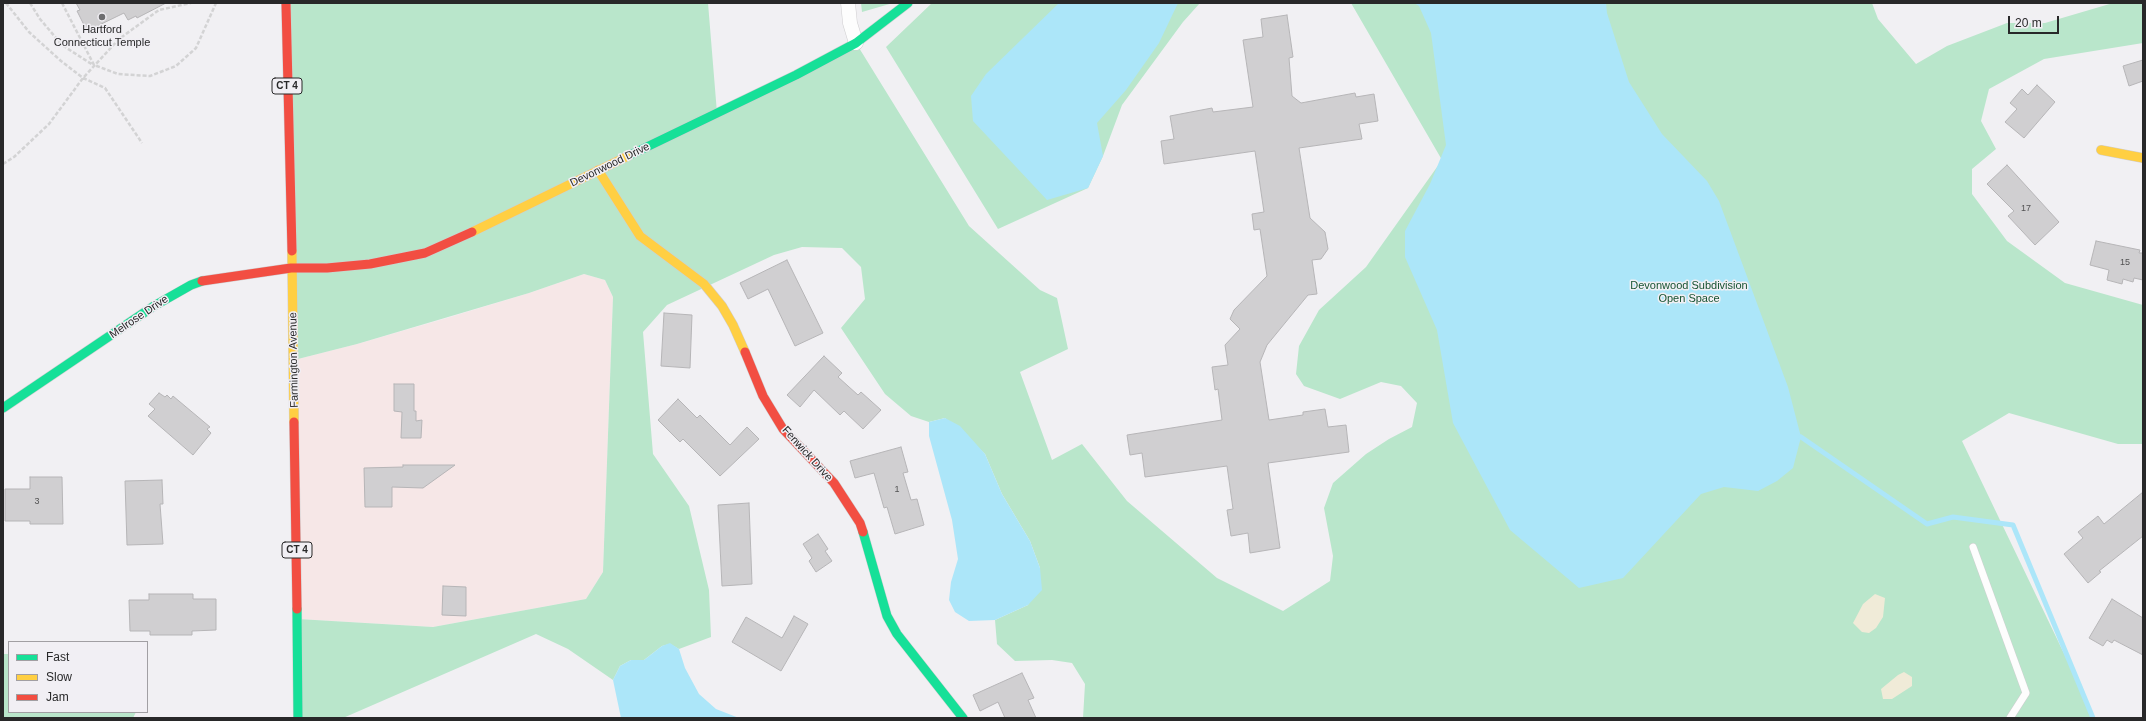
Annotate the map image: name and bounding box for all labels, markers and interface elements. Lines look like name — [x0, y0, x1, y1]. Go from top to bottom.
scale bar — [2010, 8, 2061, 34]
marker: Hartford Connecticut Temple — [97, 12, 107, 22]
text: 20 m — [2015, 16, 2042, 30]
place label: Hartford Connecticut Temple — [54, 23, 150, 49]
road number: CT 4 — [272, 78, 302, 94]
street label: Devonwood Drive — [568, 140, 652, 190]
house number: 17 — [2021, 204, 2031, 214]
house number: 15 — [2120, 258, 2130, 268]
park label: Devonwood Subdivision Open Space — [1630, 279, 1748, 305]
street label: Melrose Drive — [107, 293, 171, 341]
street label: Farmington Avenue — [287, 312, 301, 408]
street label: Fenwick Drive — [779, 424, 835, 484]
house number: 1 — [894, 485, 900, 495]
house number: 3 — [34, 497, 40, 507]
road number: CT 4 — [282, 542, 312, 558]
legend — [8, 641, 148, 713]
text: Fast — [46, 650, 69, 664]
text: Slow — [46, 670, 72, 684]
text: Jam — [46, 690, 69, 704]

